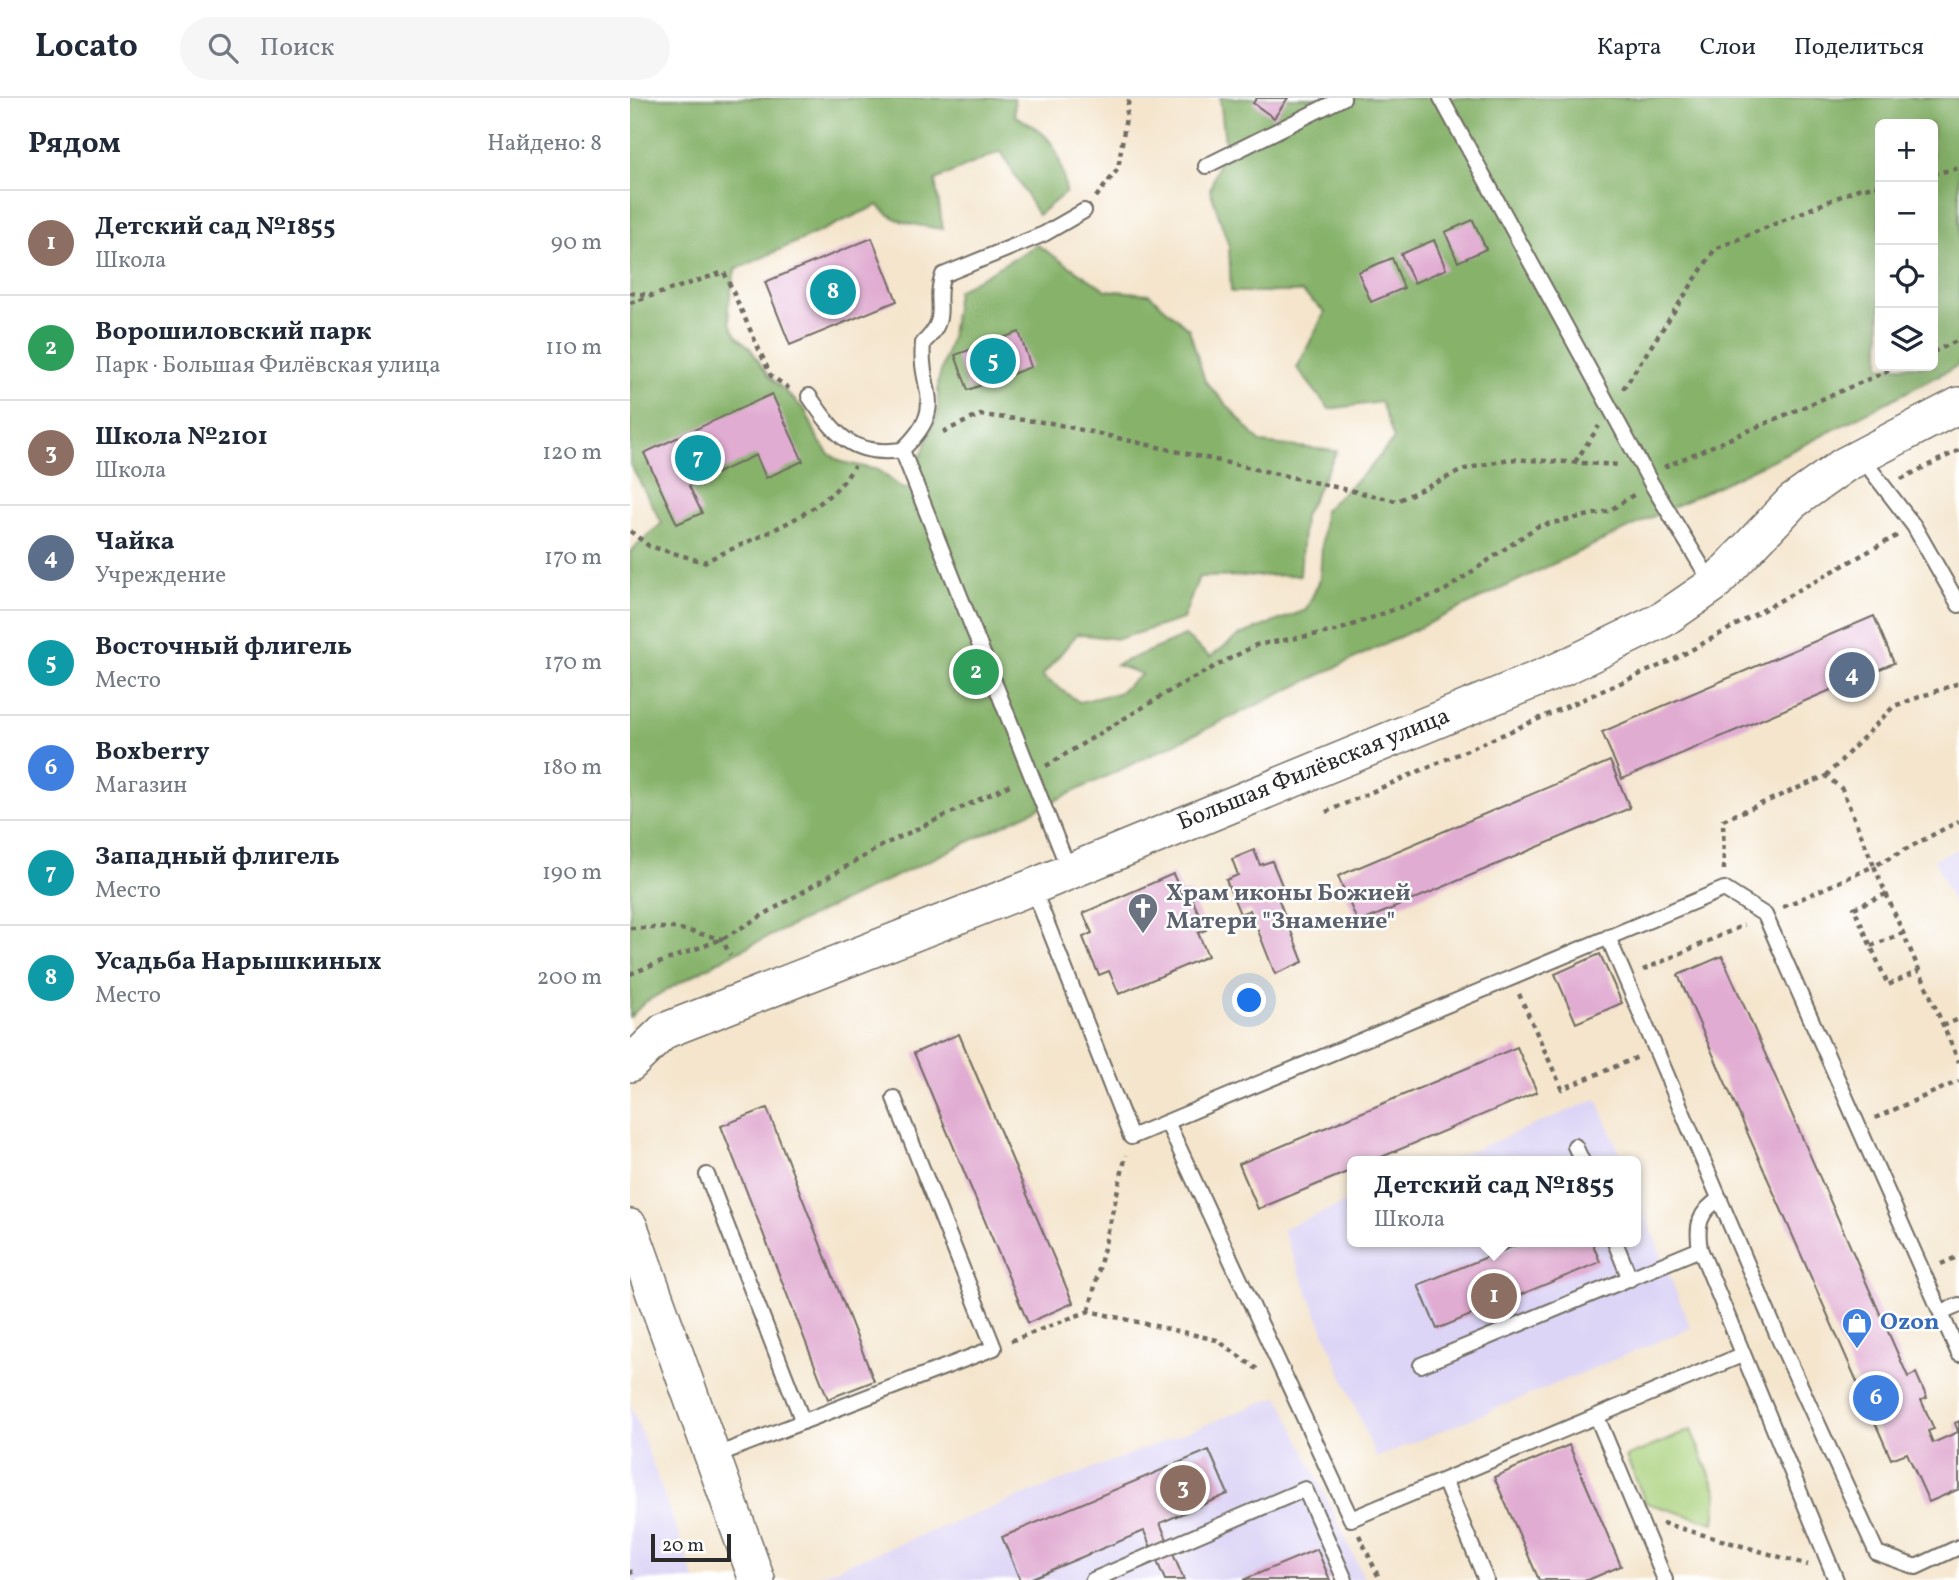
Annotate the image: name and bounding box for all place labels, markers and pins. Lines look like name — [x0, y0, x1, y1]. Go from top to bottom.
pin: 8 — [810, 266, 856, 318]
pin: 5 — [970, 335, 1016, 387]
pin: 7 — [675, 432, 721, 484]
pin: 2 — [953, 646, 999, 698]
pin: 4 — [1829, 649, 1875, 701]
place label: Храм иконы Божией Матери "Знамение" — [1166, 877, 1411, 939]
church icon: Храм иконы Божией Матери "Знамение" — [1126, 891, 1160, 935]
pin: 1 — [1471, 1270, 1517, 1322]
shop icon: Ozon — [1840, 1306, 1874, 1350]
place label: Ozon — [1880, 1306, 1940, 1340]
pin: 6 — [1853, 1372, 1899, 1424]
pin: 3 — [1160, 1462, 1206, 1514]

